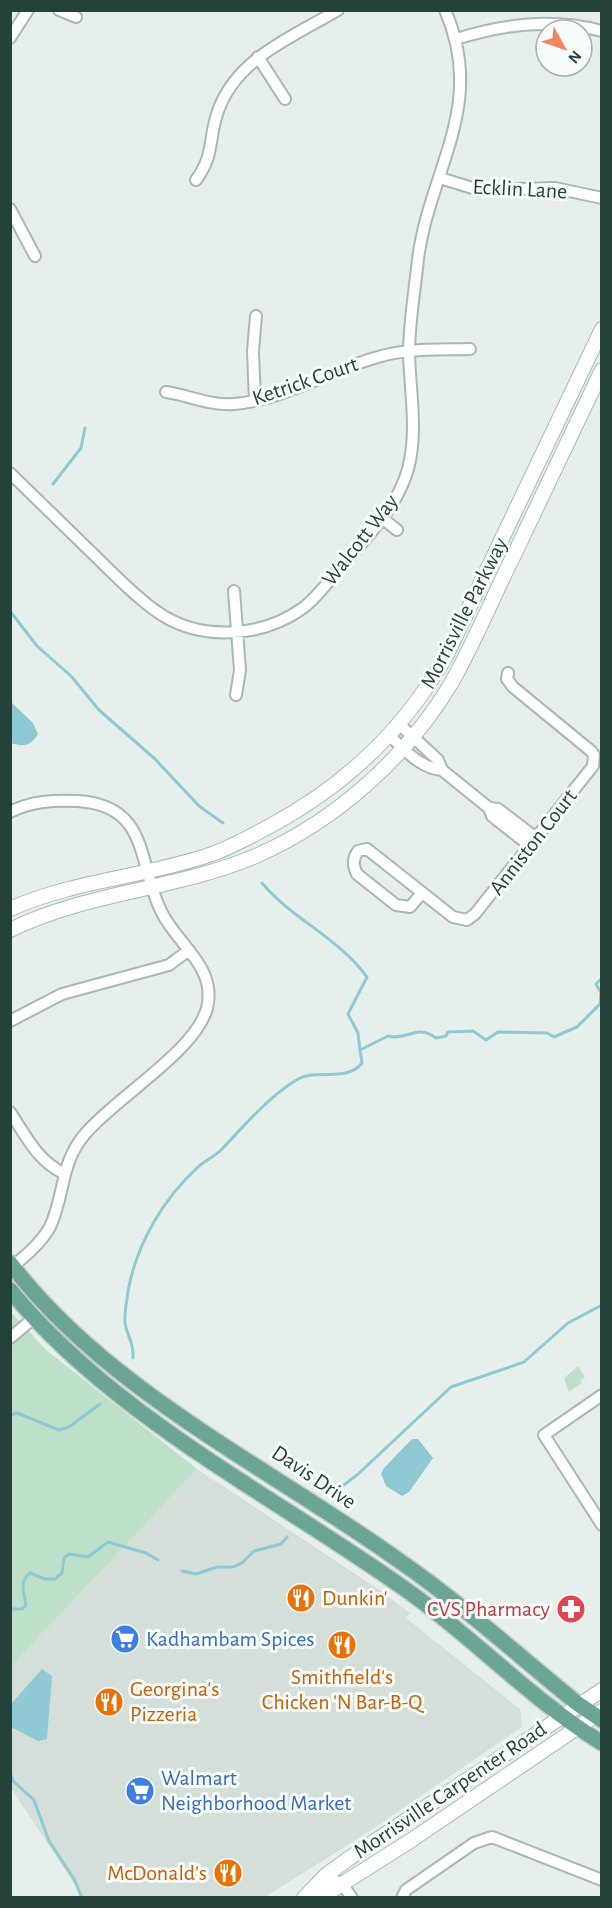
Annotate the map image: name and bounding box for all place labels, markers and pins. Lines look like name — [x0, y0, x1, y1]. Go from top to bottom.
restaurant icon: Dunkin' — [285, 1582, 317, 1614]
place label: Dunkin' — [322, 1587, 388, 1609]
pharmacy icon: CVS Pharmacy — [555, 1593, 587, 1625]
place label: CVS Pharmacy — [427, 1598, 551, 1620]
supermarket icon: Kadhambam Spices — [109, 1623, 141, 1655]
place label: Kadhambam Spices — [146, 1628, 314, 1650]
restaurant icon: Smithfield's Chicken 'N Bar-B-Q — [326, 1629, 358, 1661]
place label: Smithfield's Chicken 'N Bar-B-Q — [262, 1666, 425, 1713]
place label: Georgina's Pizzeria — [130, 1678, 219, 1725]
restaurant icon: Georgina's Pizzeria — [93, 1686, 125, 1718]
place label: Walmart Neighborhood Market — [161, 1767, 351, 1814]
supermarket icon: Walmart Neighborhood Market — [124, 1775, 156, 1807]
restaurant icon: McDonald's — [212, 1857, 244, 1889]
place label: McDonald's — [107, 1862, 207, 1884]

